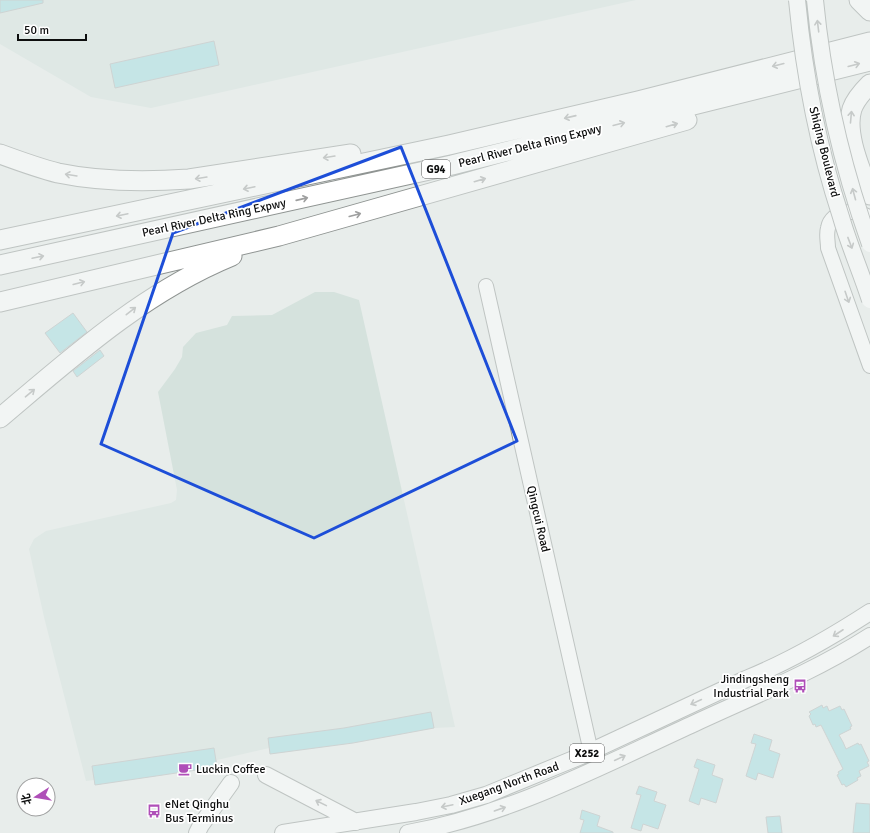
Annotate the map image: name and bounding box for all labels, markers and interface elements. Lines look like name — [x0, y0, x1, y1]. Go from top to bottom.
scale bar — [18, 16, 86, 42]
one-way arrow — [814, 20, 822, 33]
text: 50 m — [24, 23, 49, 38]
one-way arrow — [847, 61, 860, 68]
one-way arrow — [772, 62, 785, 70]
street label: Shiqing Boulevard — [805, 105, 843, 199]
one-way arrow — [847, 111, 855, 124]
one-way arrow — [564, 113, 577, 121]
one-way arrow — [612, 120, 625, 128]
one-way arrow — [665, 120, 678, 128]
street label: Pearl River Delta Ring Expwy — [457, 121, 603, 171]
one-way arrow — [323, 154, 336, 162]
road number: G94 — [422, 160, 450, 178]
one-way arrow — [65, 171, 78, 179]
one-way arrow — [195, 174, 208, 182]
one-way arrow — [473, 176, 486, 183]
one-way arrow — [243, 184, 256, 192]
one-way arrow — [850, 188, 857, 201]
one-way arrow — [295, 194, 308, 202]
street label: Pearl River Delta Ring Expwy — [141, 195, 288, 241]
one-way arrow — [116, 211, 129, 219]
one-way arrow — [348, 211, 361, 219]
one-way arrow — [847, 236, 855, 248]
one-way arrow — [31, 252, 44, 260]
one-way arrow — [72, 278, 85, 286]
one-way arrow — [844, 291, 851, 304]
one-way arrow — [126, 307, 137, 316]
one-way arrow — [25, 388, 35, 397]
street label: Qingcui Road — [523, 484, 553, 554]
one-way arrow — [832, 629, 843, 637]
place label: Jindingsheng Industrial Park — [713, 672, 789, 701]
bus stop icon: Jindingsheng Industrial Park — [792, 678, 808, 694]
one-way arrow — [690, 699, 702, 706]
road number: X252 — [570, 744, 604, 762]
one-way arrow — [613, 754, 625, 761]
street label: Xuegang North Road — [457, 759, 561, 809]
cafe icon: Luckin Coffee — [177, 761, 193, 777]
place label: Luckin Coffee — [196, 762, 265, 777]
north arrow — [16, 777, 56, 817]
text: 北 — [19, 792, 34, 806]
place label: eNet Qinghu Bus Terminus — [165, 797, 233, 826]
one-way arrow — [316, 799, 328, 806]
one-way arrow — [441, 802, 454, 810]
bus stop icon: eNet Qinghu Bus Terminus — [146, 803, 162, 819]
one-way arrow — [494, 805, 507, 812]

